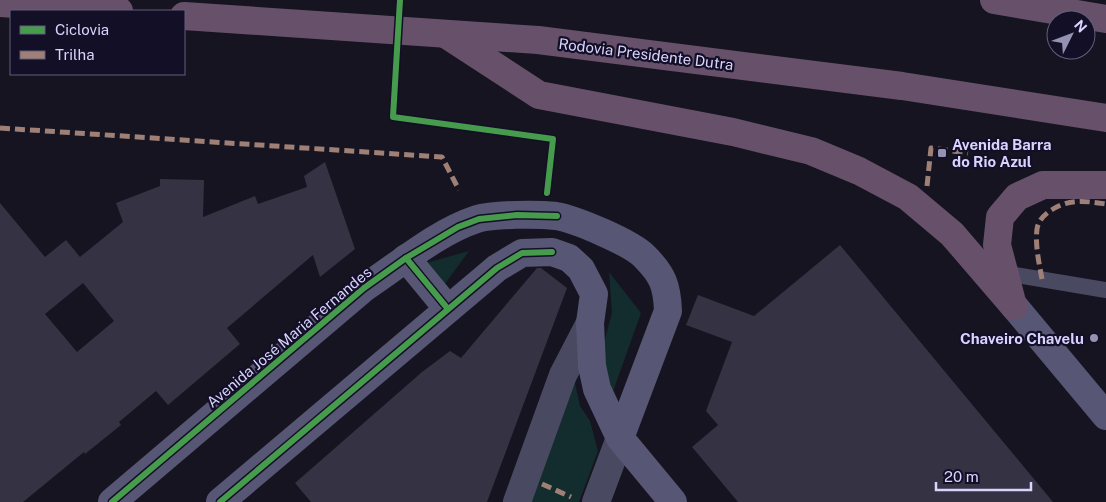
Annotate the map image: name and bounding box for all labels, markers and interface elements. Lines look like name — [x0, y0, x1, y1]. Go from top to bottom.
legend — [10, 10, 185, 75]
north arrow — [1046, 10, 1096, 60]
text: N — [1071, 17, 1090, 36]
text: Ciclovia — [55, 21, 109, 38]
street label: Rodovia Presidente Dutra — [558, 35, 734, 73]
text: Trilha — [55, 46, 94, 63]
place label: Avenida Barra do Rio Azul — [952, 136, 1051, 170]
marker: Avenida Barra do Rio Azul — [936, 147, 948, 159]
street label: Avenida José Maria Fernandes — [203, 263, 375, 411]
place label: Chaveiro Chavelu — [960, 330, 1084, 347]
marker: Chaveiro Chavelu — [1088, 332, 1100, 344]
scale bar — [936, 460, 1031, 492]
text: 20 m — [944, 468, 979, 485]

